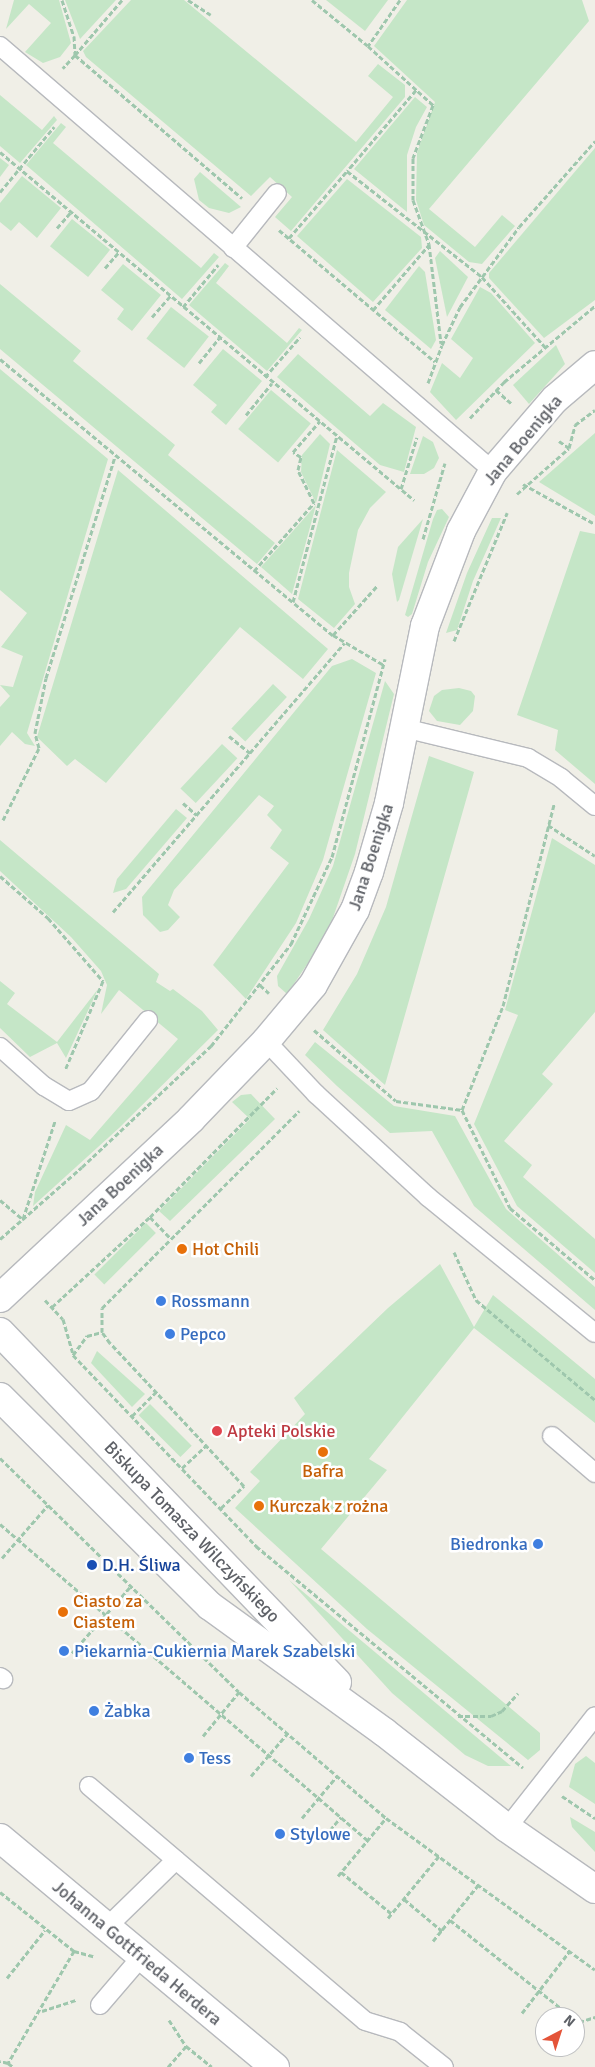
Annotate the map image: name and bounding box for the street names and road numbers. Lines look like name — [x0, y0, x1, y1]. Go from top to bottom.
street label: Jana Boenigka — [479, 390, 567, 490]
street label: Jana Boenigka — [344, 801, 398, 913]
street label: Jana Boenigka — [72, 1139, 168, 1231]
street label: Biskupa Tomasza Wilczyńskiego — [100, 1437, 284, 1627]
street label: Johanna Gottfrieda Herdera — [48, 1876, 226, 2030]

